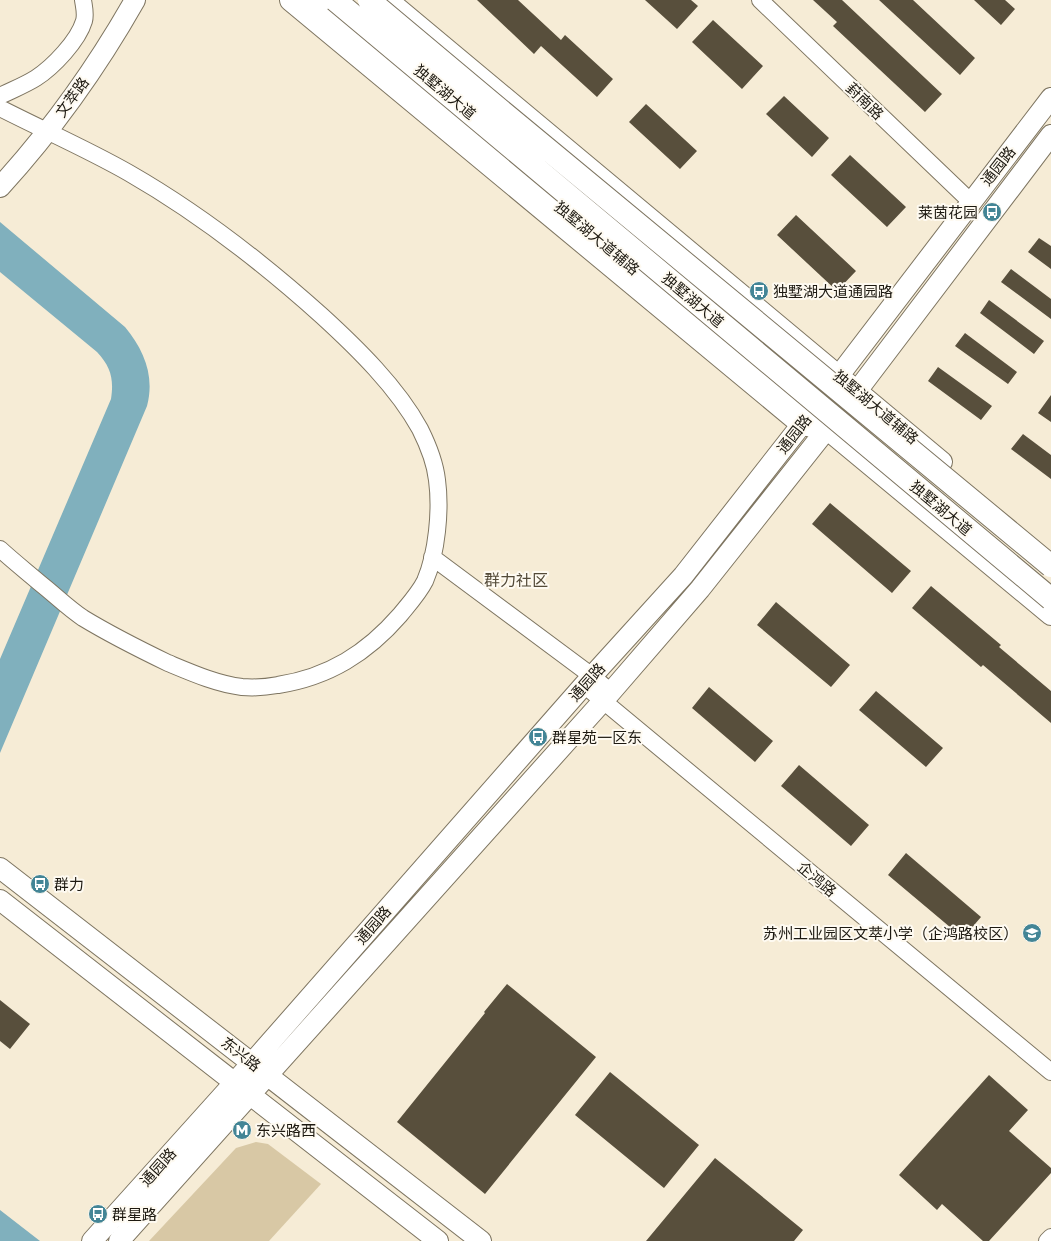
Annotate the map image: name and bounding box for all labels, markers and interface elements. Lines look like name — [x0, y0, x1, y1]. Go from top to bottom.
street label: 独墅湖大道 — [410, 61, 480, 123]
street label: 文萃路 — [51, 73, 93, 121]
street label: 葑南路 — [842, 79, 888, 123]
street label: 通园路 — [977, 142, 1019, 190]
street label: 独墅湖大道辅路 — [551, 197, 643, 279]
bus stop icon: 莱茵花园 — [981, 201, 1003, 223]
place label: 莱茵花园 — [918, 203, 978, 222]
street label: 独墅湖大道 — [658, 269, 728, 331]
bus stop icon: 独墅湖大道通园路 — [748, 280, 770, 302]
place label: 独墅湖大道通园路 — [773, 282, 893, 301]
street label: 独墅湖大道辅路 — [830, 366, 922, 448]
street label: 通园路 — [773, 410, 815, 458]
street label: 独墅湖大道 — [906, 477, 976, 539]
district label: 群力社区 — [484, 570, 548, 590]
street label: 通园路 — [565, 659, 609, 705]
bus stop icon: 群星苑一区东 — [527, 726, 549, 748]
place label: 群星苑一区东 — [552, 728, 642, 747]
street label: 企鸿路 — [794, 857, 840, 901]
bus stop icon: 群力 — [29, 873, 51, 895]
place label: 群力 — [54, 875, 84, 894]
street label: 通园路 — [351, 902, 395, 948]
school or university icon: 苏州工业园区文萃小学（企鸿路校区） — [1021, 922, 1043, 944]
place label: 苏州工业园区文萃小学（企鸿路校区） — [763, 924, 1018, 943]
street label: 东兴路 — [217, 1033, 265, 1075]
metro station icon: 东兴路西 — [231, 1119, 253, 1141]
place label: 东兴路西 — [256, 1121, 316, 1140]
street label: 通园路 — [136, 1144, 180, 1190]
bus stop icon: 群星路 — [87, 1203, 109, 1225]
place label: 群星路 — [112, 1205, 157, 1224]

